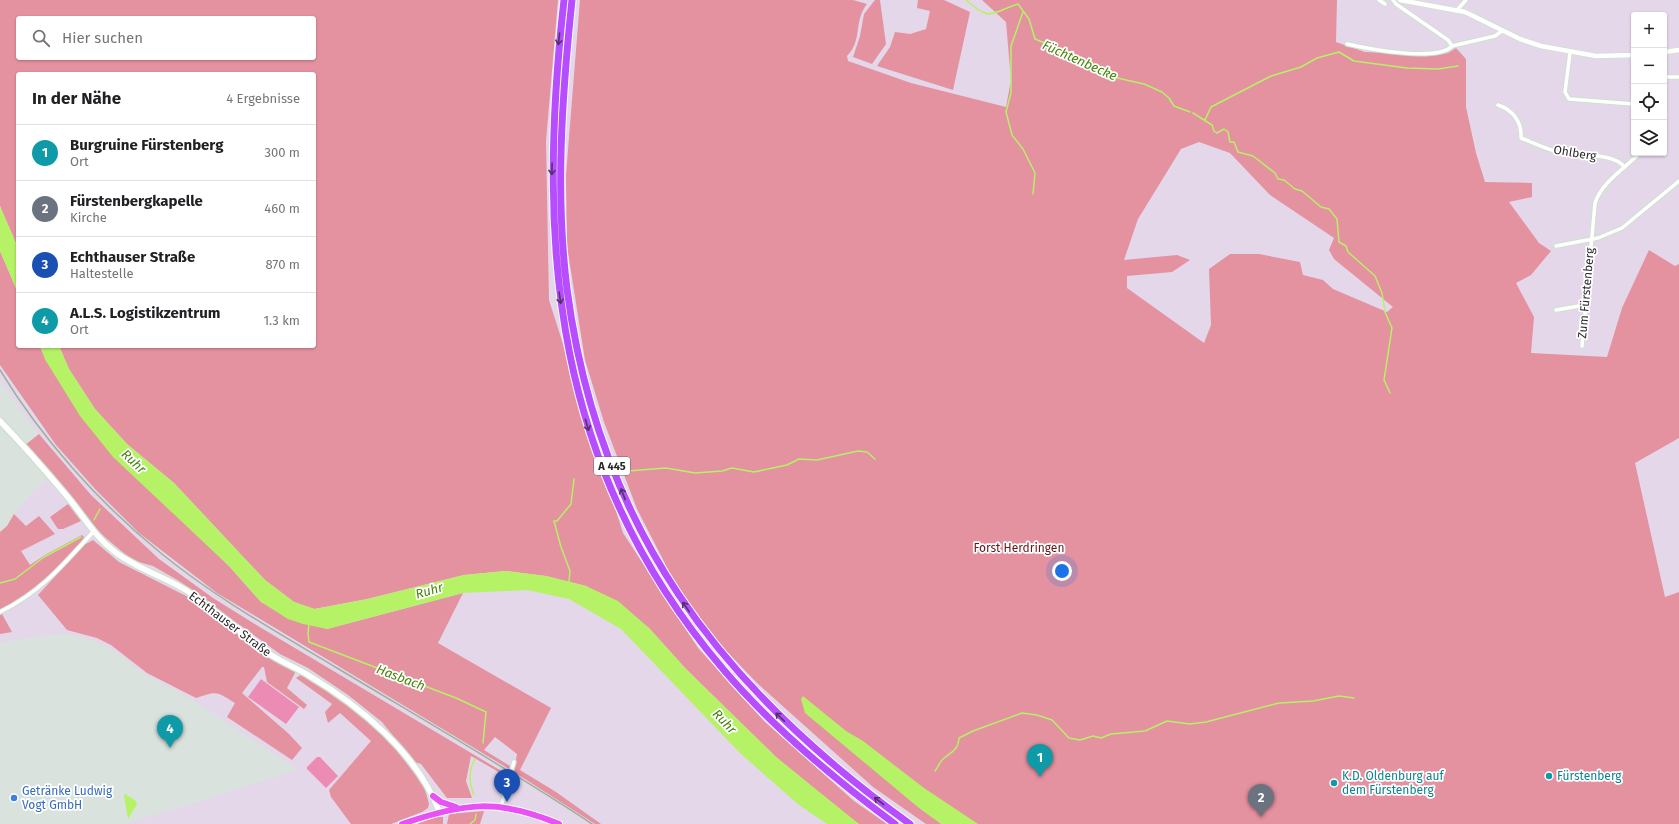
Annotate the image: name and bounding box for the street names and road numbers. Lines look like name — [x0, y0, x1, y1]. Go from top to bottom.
street label: Ohlberg — [1553, 143, 1598, 163]
street label: Zum Fürstenberg — [1575, 246, 1597, 339]
road number: A 445 — [594, 457, 630, 475]
street label: Echthauser Straße — [186, 589, 274, 659]

